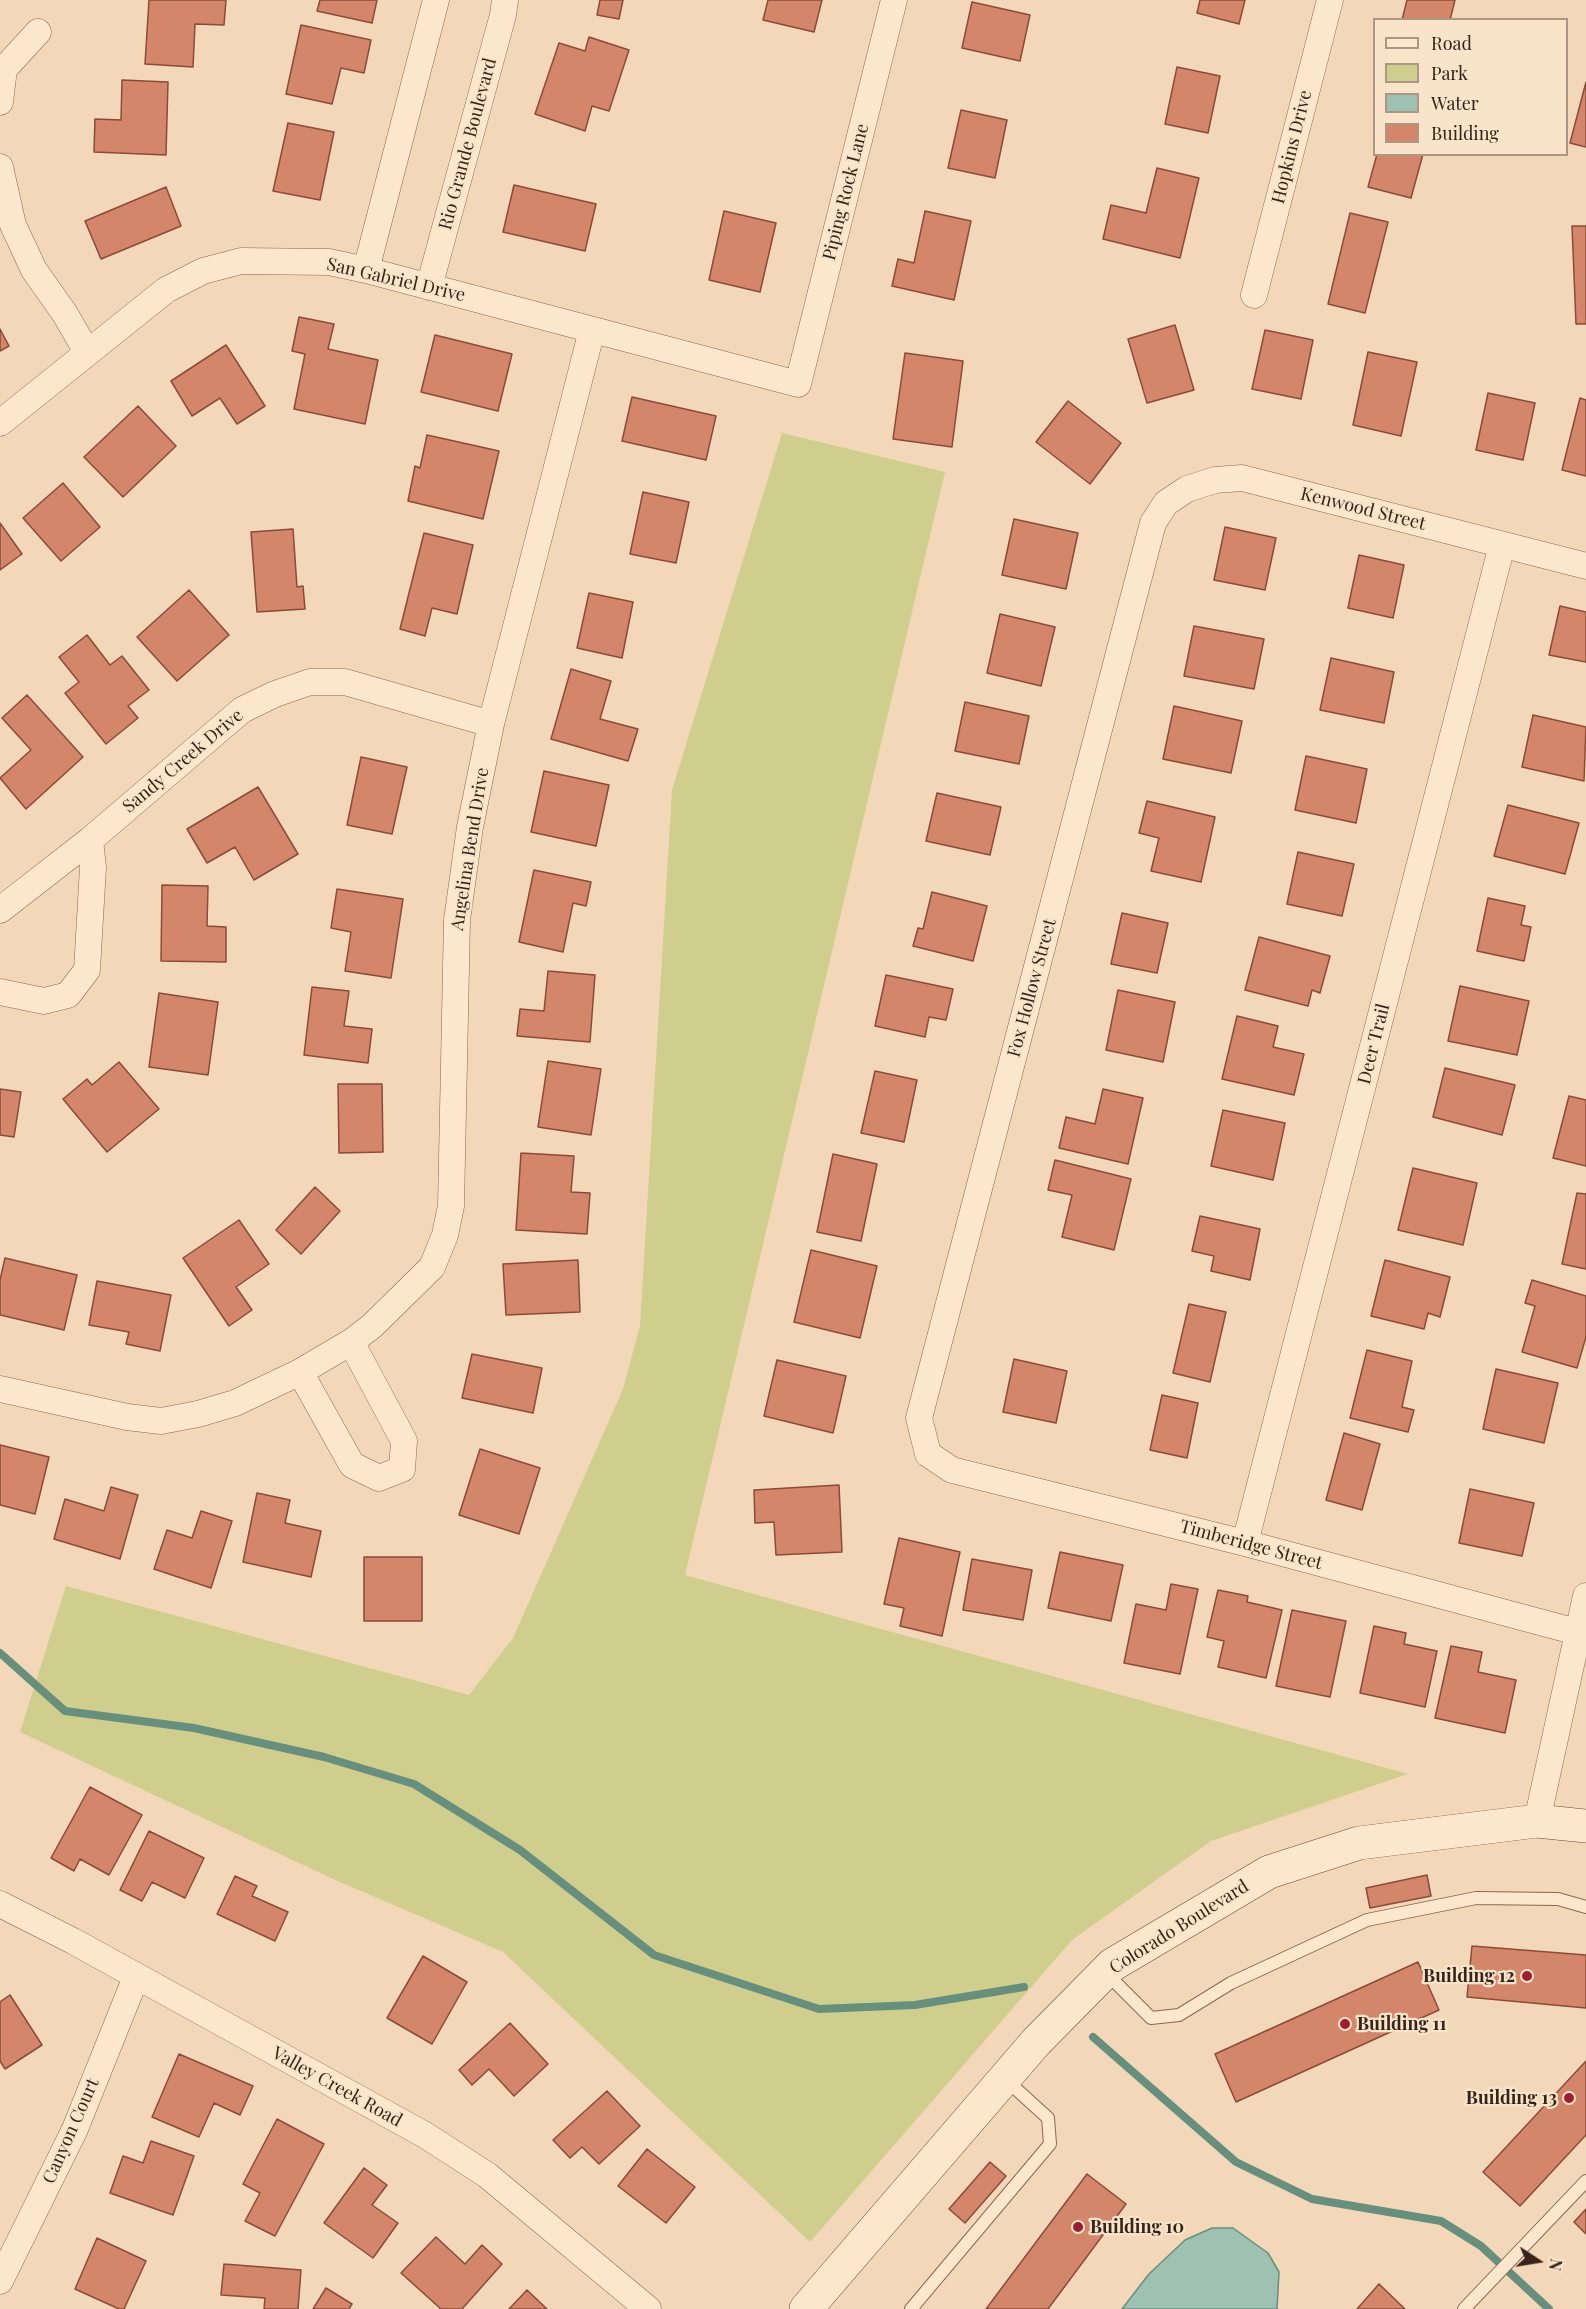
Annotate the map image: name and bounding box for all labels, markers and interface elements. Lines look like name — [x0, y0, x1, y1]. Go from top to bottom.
legend — [1373, 18, 1568, 156]
text: Road — [1431, 31, 1472, 55]
street label: Rio Grande Boulevard — [435, 56, 501, 232]
text: Park — [1431, 61, 1468, 85]
street label: Hopkins Drive — [1267, 88, 1317, 206]
text: Water — [1431, 91, 1479, 115]
street label: Piping Rock Lane — [819, 121, 873, 263]
text: Building — [1431, 121, 1499, 145]
street label: San Gabriel Drive — [325, 254, 467, 306]
street label: Kenwood Street — [1298, 483, 1428, 535]
street label: Sandy Creek Drive — [119, 704, 247, 818]
street label: Angelina Bend Drive — [446, 766, 494, 932]
street label: Fox Hollow Street — [1003, 916, 1061, 1060]
street label: Deer Trail — [1354, 1001, 1394, 1087]
street label: Timberidge Street — [1177, 1516, 1325, 1574]
street label: Colorado Boulevard — [1105, 1875, 1253, 1979]
place label: Building 12 — [1423, 1965, 1515, 1987]
marker: Building 12 — [1520, 1969, 1534, 1983]
place label: Building 11 — [1357, 2013, 1446, 2035]
marker: Building 11 — [1338, 2017, 1352, 2031]
street label: Valley Creek Road — [268, 2042, 406, 2132]
street label: Canyon Court — [38, 2075, 104, 2187]
place label: Building 13 — [1466, 2087, 1557, 2109]
marker: Building 13 — [1562, 2091, 1576, 2105]
place label: Building 10 — [1090, 2216, 1184, 2238]
marker: Building 10 — [1071, 2220, 1085, 2234]
north arrow — [1508, 2231, 1568, 2291]
text: N — [1545, 2257, 1568, 2273]

